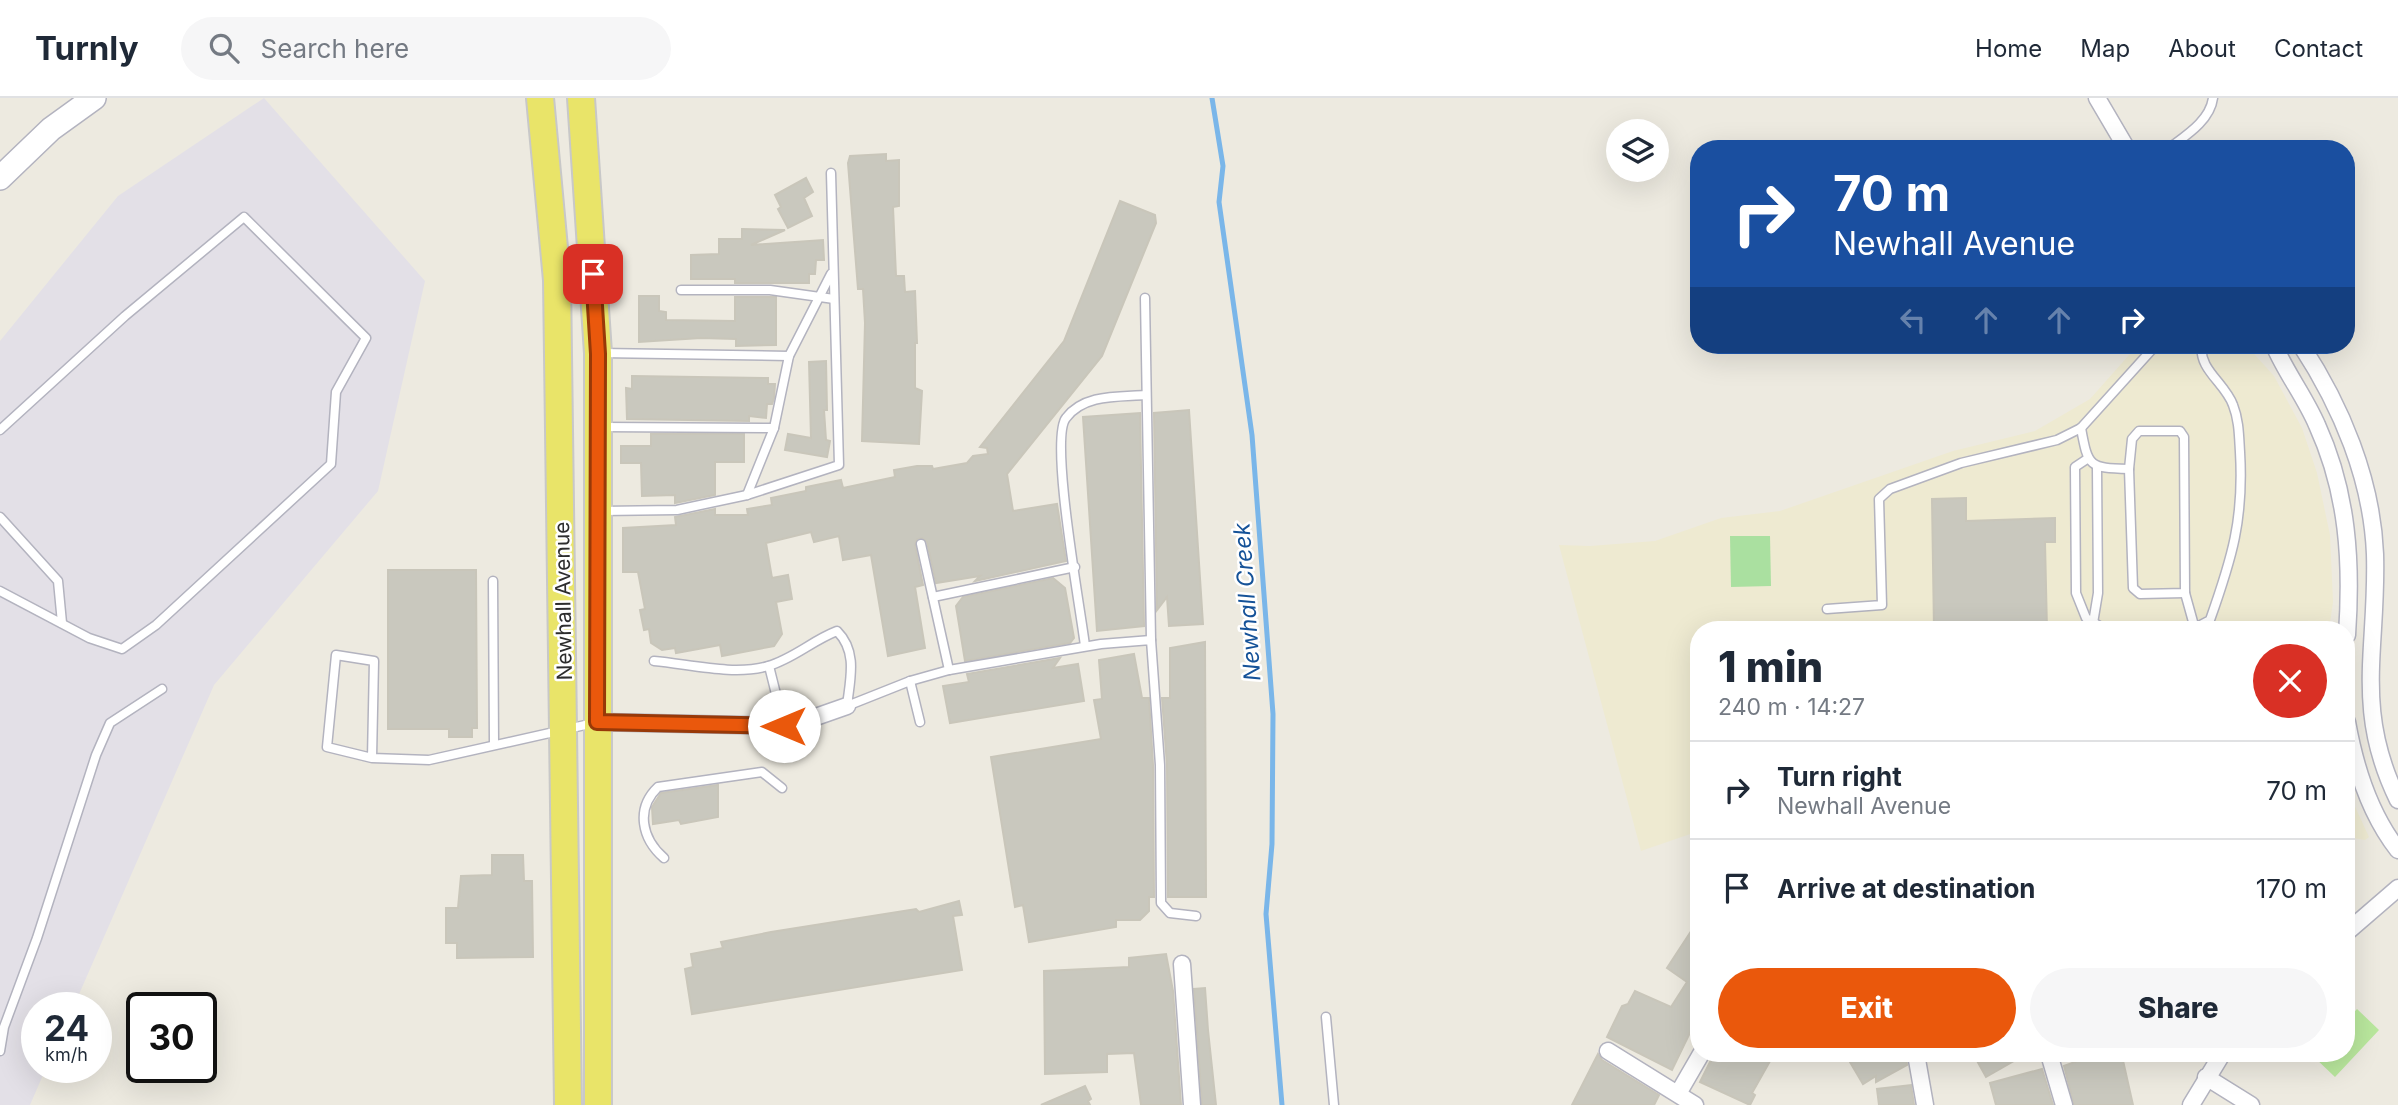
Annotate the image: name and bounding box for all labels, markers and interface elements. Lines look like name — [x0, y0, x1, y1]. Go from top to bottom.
search box — [181, 17, 671, 80]
text: Turnly — [35, 28, 139, 68]
icon: search — [205, 29, 243, 67]
text: Search here — [261, 33, 409, 64]
text: Home — [1975, 34, 2042, 63]
text: Map — [2080, 34, 2130, 63]
text: About — [2168, 34, 2236, 63]
text: Contact — [2274, 34, 2363, 63]
map controls — [1606, 119, 1669, 182]
button: layers — [1606, 119, 1669, 182]
text: 70 m — [1833, 164, 1950, 223]
icon: right — [1718, 168, 1809, 259]
text: Newhall Avenue — [1833, 224, 2075, 263]
pin — [563, 244, 623, 304]
icon: arrive — [574, 255, 612, 293]
icon: left — [1894, 301, 1932, 339]
icon: ahead — [1967, 301, 2005, 339]
icon: ahead — [2040, 301, 2078, 339]
icon: right — [2113, 301, 2151, 339]
street label: Newhall Avenue — [549, 521, 577, 681]
water label: Newhall Creek — [1227, 522, 1266, 682]
text: 1 min — [1718, 641, 1823, 692]
button: close — [2253, 644, 2327, 718]
position arrow — [747, 689, 821, 763]
text: 240 m · 14:27 — [1718, 693, 1865, 721]
text: Turn right — [1777, 761, 1902, 792]
icon: right — [1718, 771, 1756, 809]
text: 70 m — [2266, 775, 2327, 806]
text: Newhall Avenue — [1777, 792, 1951, 820]
icon: arrive — [1718, 869, 1756, 907]
text: Arrive at destination — [1777, 873, 2036, 904]
text: 170 m — [2256, 873, 2327, 904]
button: Exit — [1718, 968, 2016, 1048]
button: Share — [2030, 968, 2327, 1048]
speed limit sign: 30 — [126, 992, 217, 1083]
text: 24 — [44, 1007, 89, 1049]
text: km/h — [45, 1044, 88, 1065]

